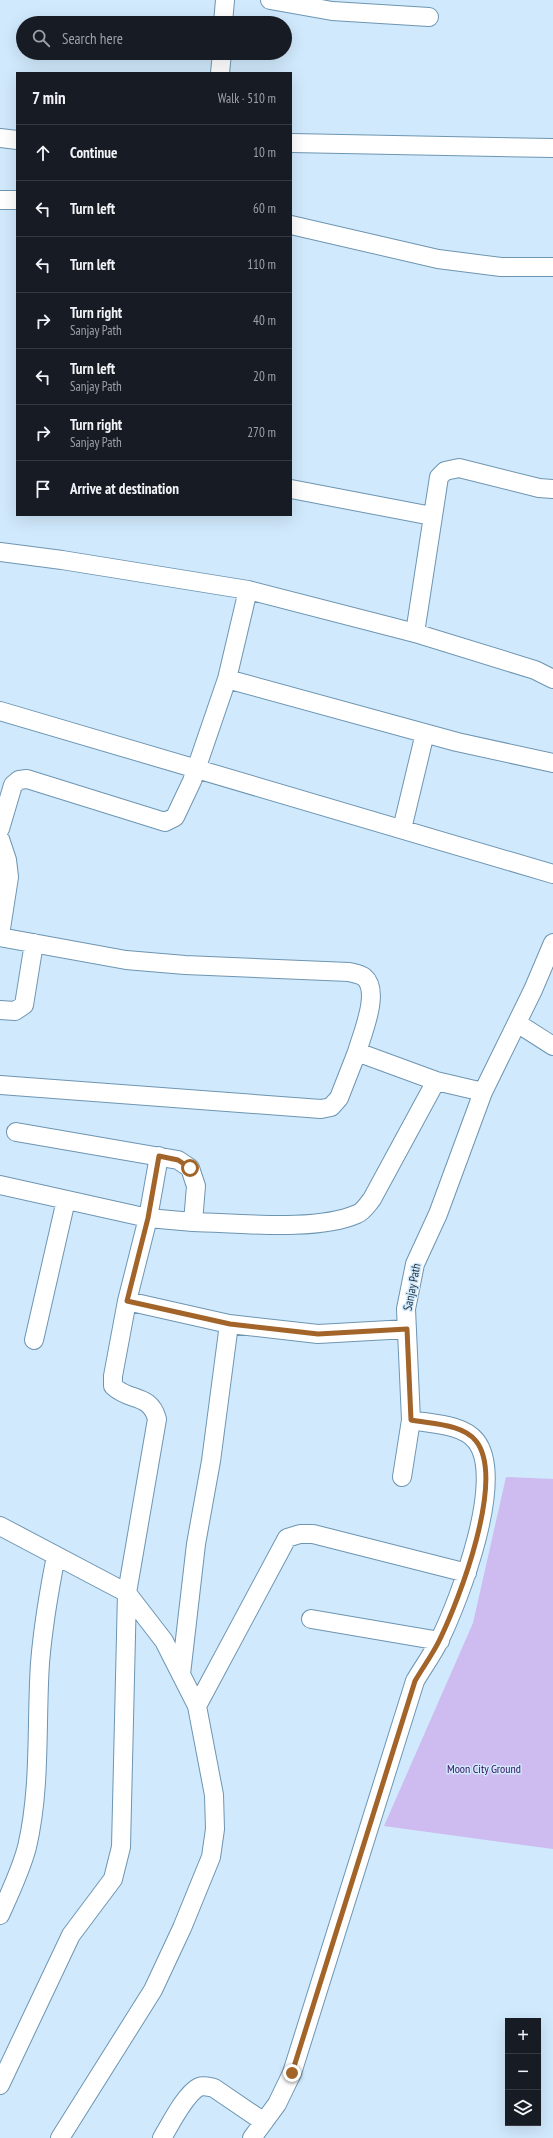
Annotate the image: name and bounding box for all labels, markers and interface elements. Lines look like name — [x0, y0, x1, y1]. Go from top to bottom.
search box — [16, 16, 292, 60]
icon: search — [30, 27, 52, 49]
text: Search here — [62, 29, 123, 48]
text: 7 min — [32, 87, 66, 109]
text: Walk · 510 m — [218, 90, 276, 107]
icon: ahead — [32, 142, 54, 164]
text: Continue — [70, 143, 117, 162]
text: 10 m — [253, 144, 276, 161]
icon: left — [32, 198, 54, 220]
text: Turn left — [70, 199, 115, 218]
text: 60 m — [253, 200, 276, 217]
icon: left — [32, 254, 54, 276]
text: Turn left — [70, 255, 115, 274]
text: 110 m — [247, 256, 276, 273]
text: Turn right — [70, 303, 122, 322]
icon: right — [32, 310, 54, 332]
text: 40 m — [253, 312, 276, 329]
text: Sanjay Path — [70, 322, 122, 339]
text: Turn left — [70, 359, 115, 378]
icon: left — [32, 366, 54, 388]
text: 20 m — [253, 368, 276, 385]
text: Sanjay Path — [70, 378, 122, 395]
text: Turn right — [70, 415, 122, 434]
icon: right — [32, 422, 54, 444]
text: 270 m — [247, 424, 276, 441]
text: Sanjay Path — [70, 434, 122, 451]
icon: arrive — [32, 478, 54, 500]
text: Arrive at destination — [70, 479, 179, 498]
route start — [181, 1159, 199, 1177]
street label: Sanjay Path — [400, 1262, 423, 1312]
park label: Moon City Ground — [447, 1761, 521, 1776]
map controls — [505, 2018, 541, 2126]
button: + — [505, 2018, 541, 2054]
button: − — [505, 2054, 541, 2090]
route end — [283, 2064, 301, 2082]
button: layers — [505, 2090, 541, 2126]

